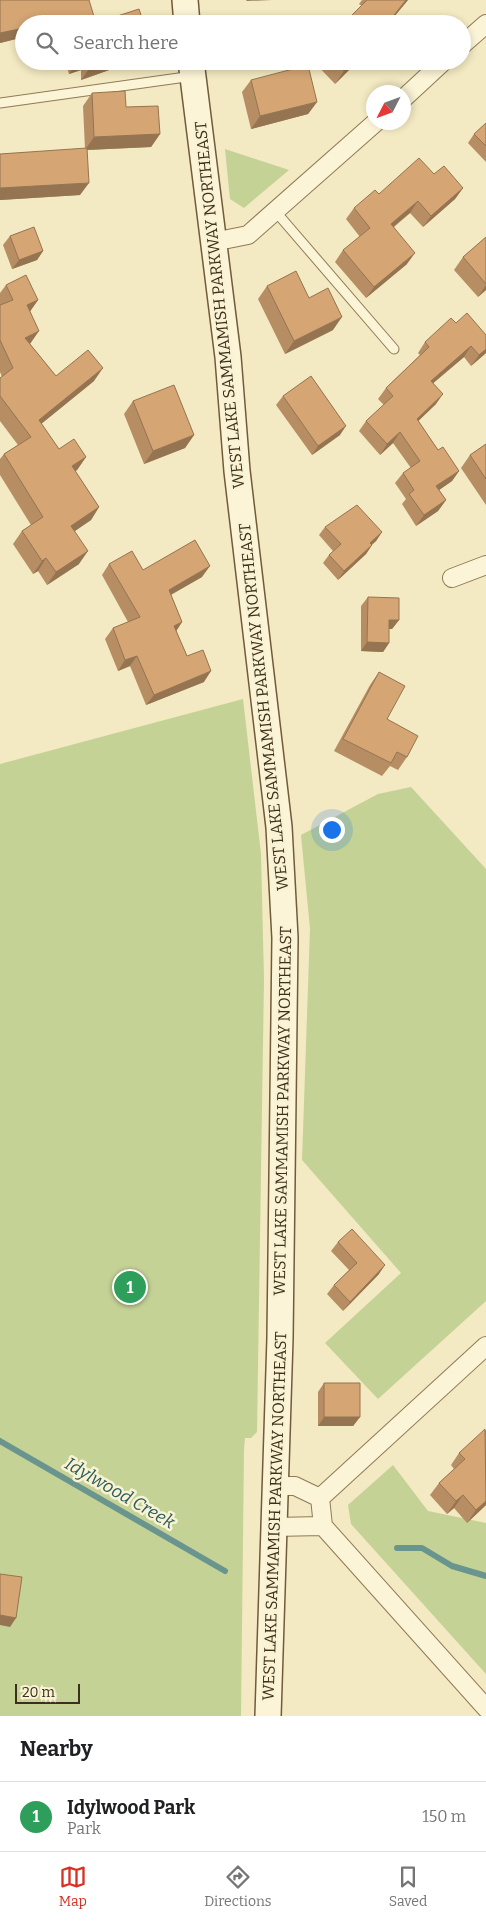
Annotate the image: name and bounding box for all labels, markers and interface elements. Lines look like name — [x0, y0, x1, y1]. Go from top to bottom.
search box — [15, 15, 471, 70]
icon: search — [33, 29, 61, 57]
text: Search here — [73, 31, 178, 54]
north arrow — [366, 85, 411, 130]
street label: WEST LAKE SAMMAMISH PARKWAY NORTHEAST — [191, 120, 248, 490]
street label: WEST LAKE SAMMAMISH PARKWAY NORTHEAST — [235, 522, 292, 892]
your location — [319, 817, 345, 843]
street label: WEST LAKE SAMMAMISH PARKWAY NORTHEAST — [270, 926, 295, 1296]
pin: 1 — [114, 1268, 146, 1306]
street label: WEST LAKE SAMMAMISH PARKWAY NORTHEAST — [259, 1331, 290, 1701]
water label: Idylwood Creek — [61, 1453, 179, 1533]
scale bar — [15, 1681, 80, 1704]
text: 20 m — [22, 1684, 55, 1701]
text: Nearby — [20, 1736, 93, 1762]
text: Idylwood Park — [67, 1796, 195, 1819]
text: 1 — [33, 1807, 39, 1826]
text: 150 m — [422, 1807, 466, 1826]
text: Park — [67, 1819, 101, 1838]
tab: Map — [59, 1863, 87, 1910]
tab: Directions — [204, 1863, 272, 1910]
tab: Saved — [389, 1863, 427, 1910]

